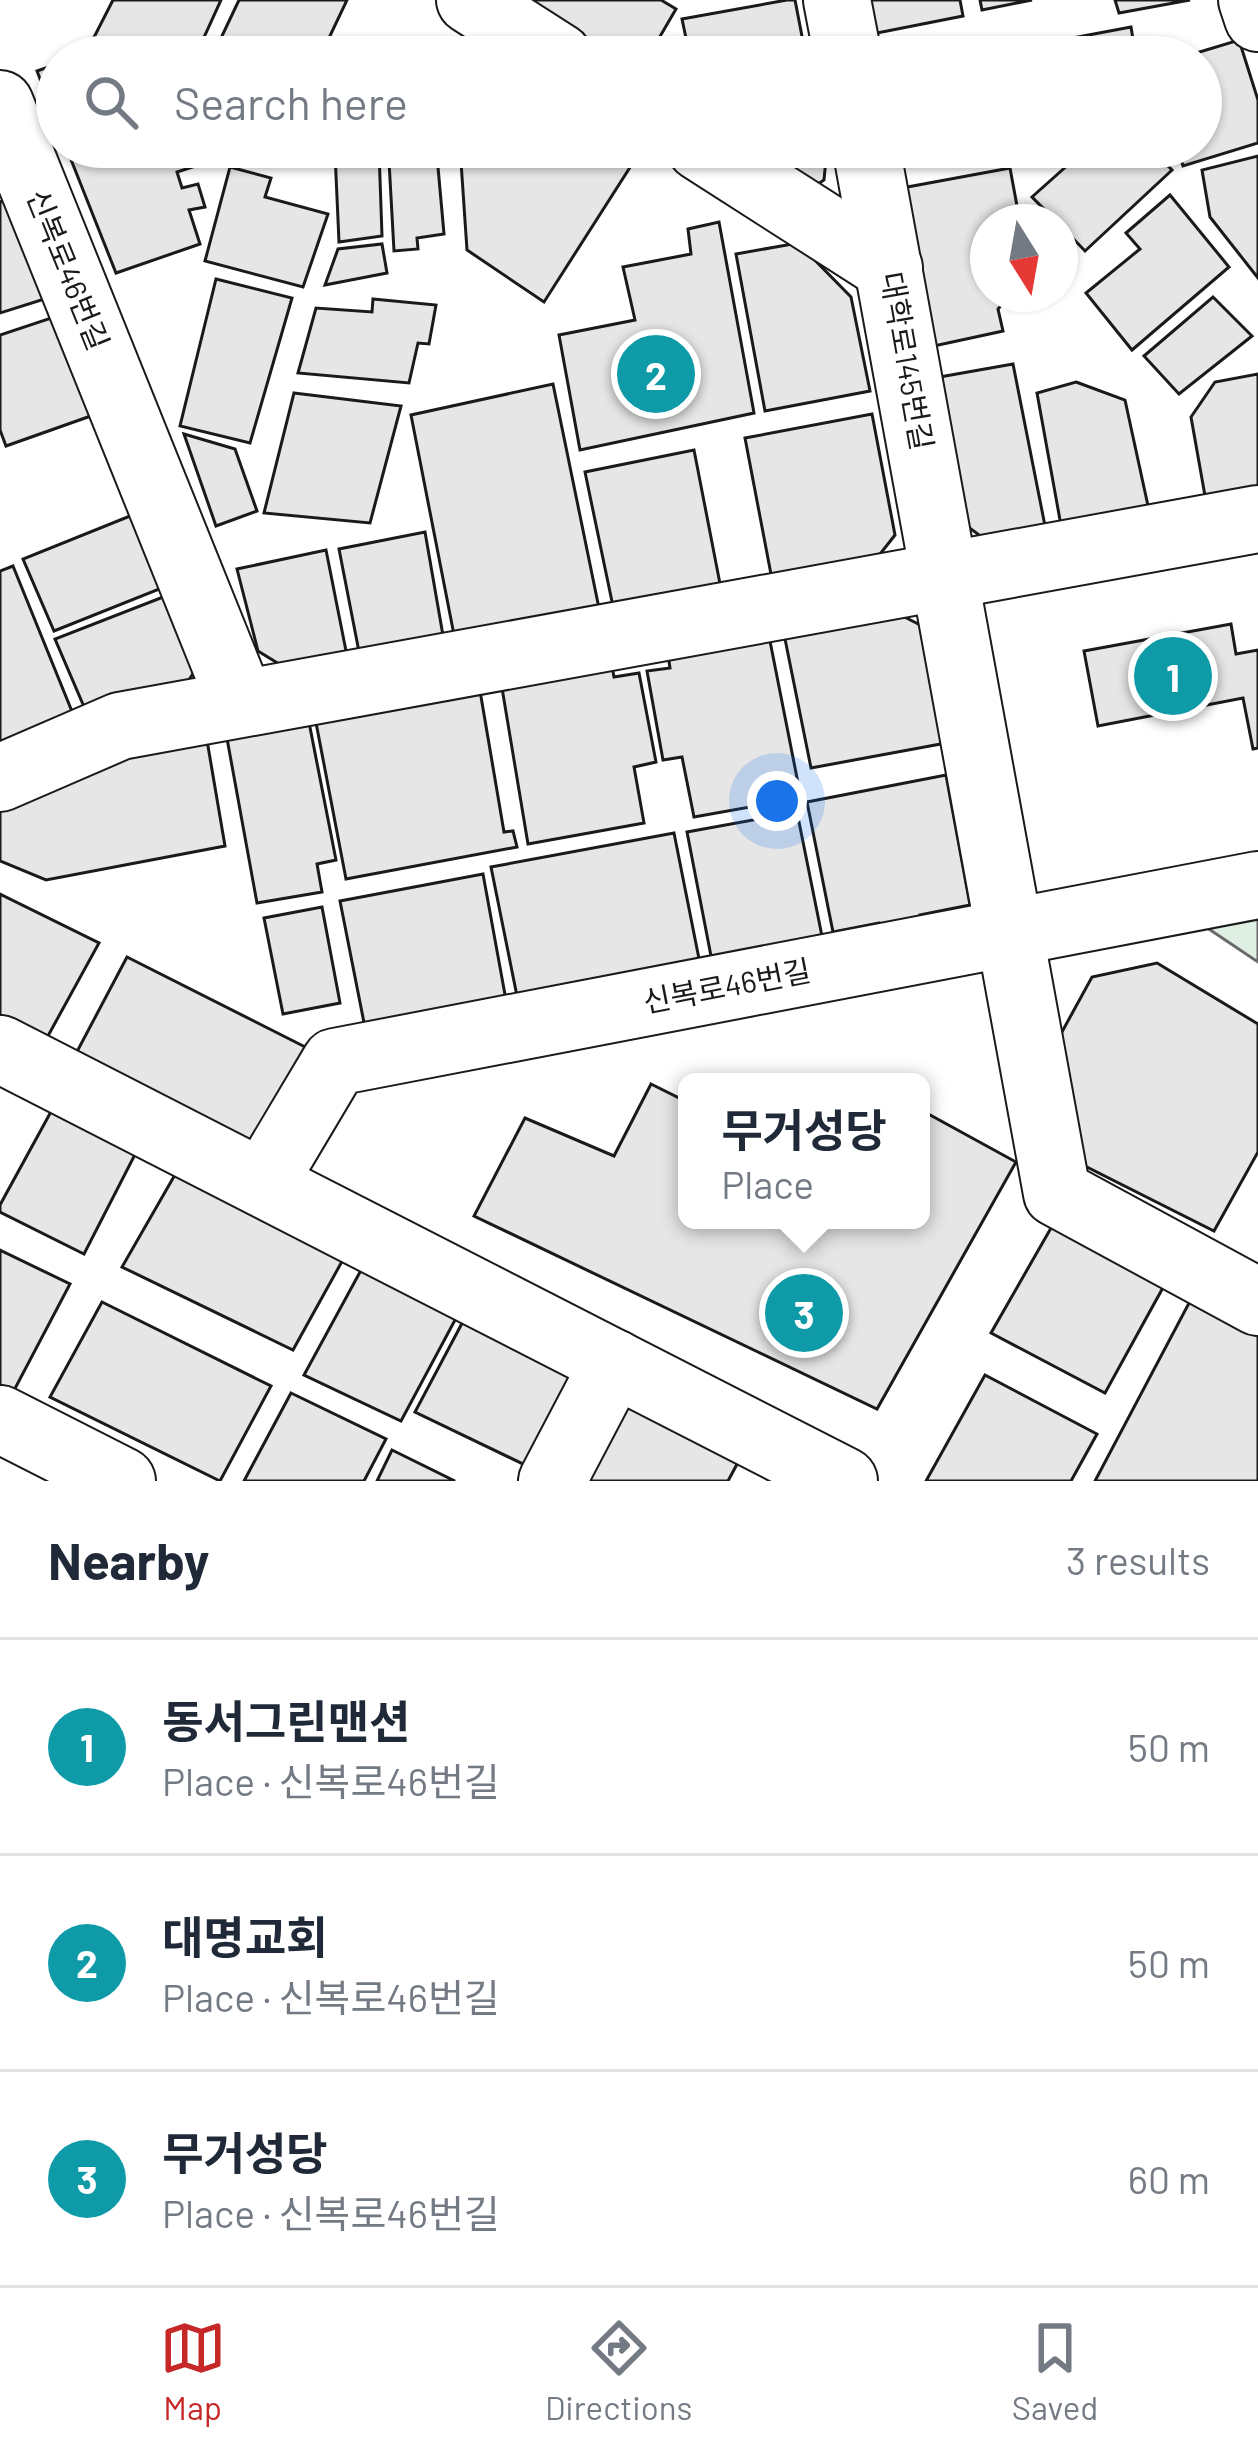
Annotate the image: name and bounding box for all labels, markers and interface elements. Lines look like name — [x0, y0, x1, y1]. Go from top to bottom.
search box — [36, 36, 1222, 168]
icon: search — [78, 69, 144, 135]
text: Search here — [174, 75, 408, 129]
street label: 신복로46번길 — [20, 184, 117, 355]
north arrow — [970, 204, 1078, 312]
street label: 대학로145번길 — [875, 269, 941, 453]
pin: 2 — [617, 329, 695, 419]
pin: 1 — [1134, 631, 1212, 721]
your location — [747, 771, 807, 831]
street label: 신복로46번길 — [640, 951, 813, 1019]
popup — [678, 1073, 930, 1229]
text: 무거성당 — [721, 1102, 887, 1156]
text: Place — [721, 1160, 814, 1207]
pin: 3 — [765, 1268, 843, 1358]
text: Nearby — [48, 1529, 209, 1590]
text: 3 results — [1066, 1536, 1210, 1583]
text: 동서그린맨션 — [162, 1693, 410, 1747]
text: 1 — [80, 1723, 94, 1770]
text: 50 m — [1128, 1723, 1210, 1770]
text: Place · 신복로46번길 — [162, 1757, 500, 1804]
text: 대명교회 — [162, 1909, 328, 1963]
text: 2 — [76, 1939, 98, 1986]
text: 50 m — [1128, 1939, 1210, 1986]
text: Place · 신복로46번길 — [162, 1973, 500, 2020]
text: 무거성당 — [162, 2125, 328, 2179]
text: 3 — [76, 2155, 98, 2202]
text: 60 m — [1128, 2155, 1210, 2202]
text: Place · 신복로46번길 — [162, 2189, 500, 2236]
tab: Map — [160, 2315, 226, 2427]
tab: Directions — [545, 2315, 692, 2427]
tab: Saved — [1012, 2315, 1098, 2427]

